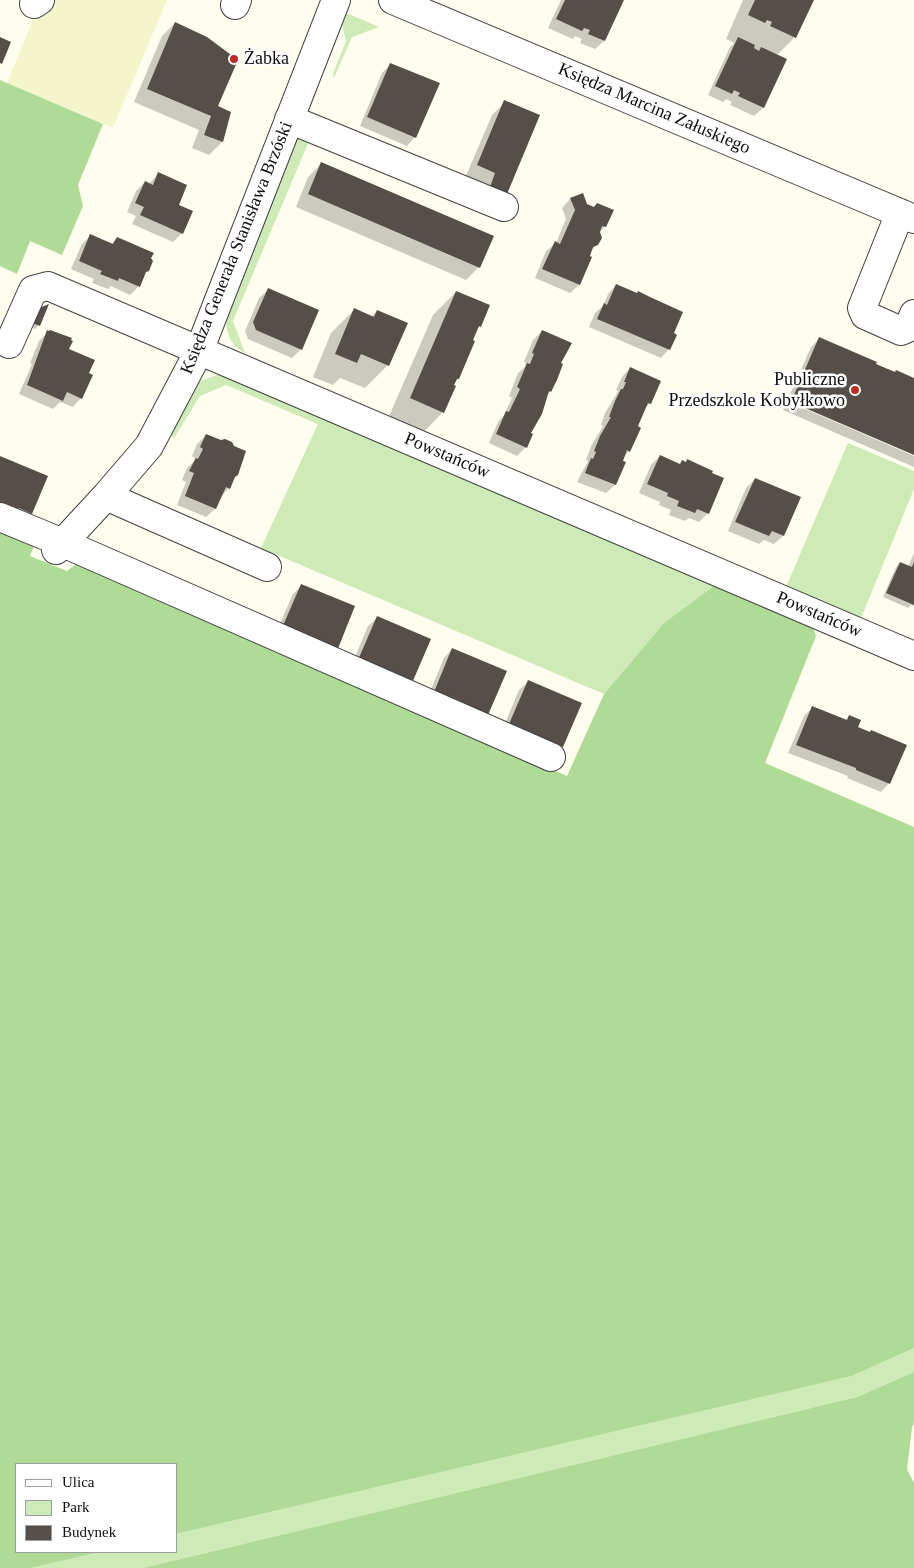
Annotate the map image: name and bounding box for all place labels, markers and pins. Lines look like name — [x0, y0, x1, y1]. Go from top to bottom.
place label: Żabka — [244, 48, 289, 70]
marker: Żabka — [228, 53, 240, 65]
place label: Publiczne Przedszkole Kobyłkowo — [669, 369, 845, 412]
marker: Publiczne Przedszkole Kobyłkowo — [849, 384, 861, 396]

